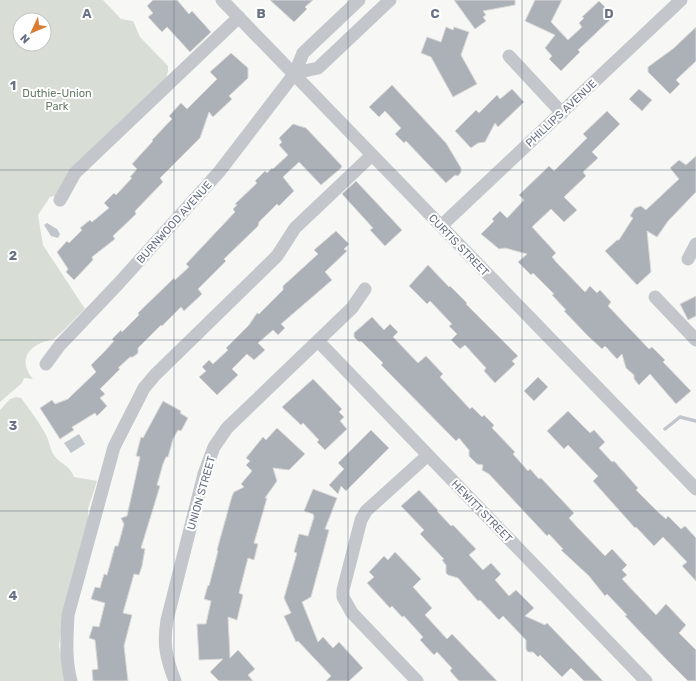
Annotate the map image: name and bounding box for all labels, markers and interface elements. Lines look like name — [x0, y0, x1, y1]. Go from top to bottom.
text: A — [82, 6, 92, 21]
text: B — [256, 6, 266, 21]
text: C — [430, 6, 440, 21]
text: D — [604, 6, 614, 21]
north arrow — [12, 12, 52, 52]
text: N — [18, 31, 33, 46]
street label: PHILLIPS AVENUE — [523, 77, 600, 150]
text: 1 — [10, 78, 16, 93]
park label: Duthie-Union Park — [22, 87, 92, 113]
street label: BURNWOOD AVENUE — [134, 178, 215, 266]
street label: CURTIS STREET — [426, 212, 492, 279]
text: 2 — [9, 248, 17, 263]
text: 3 — [9, 418, 18, 433]
street label: UNION STREET — [185, 454, 218, 532]
street label: HEWITT STREET — [449, 478, 515, 546]
text: 4 — [9, 588, 18, 603]

